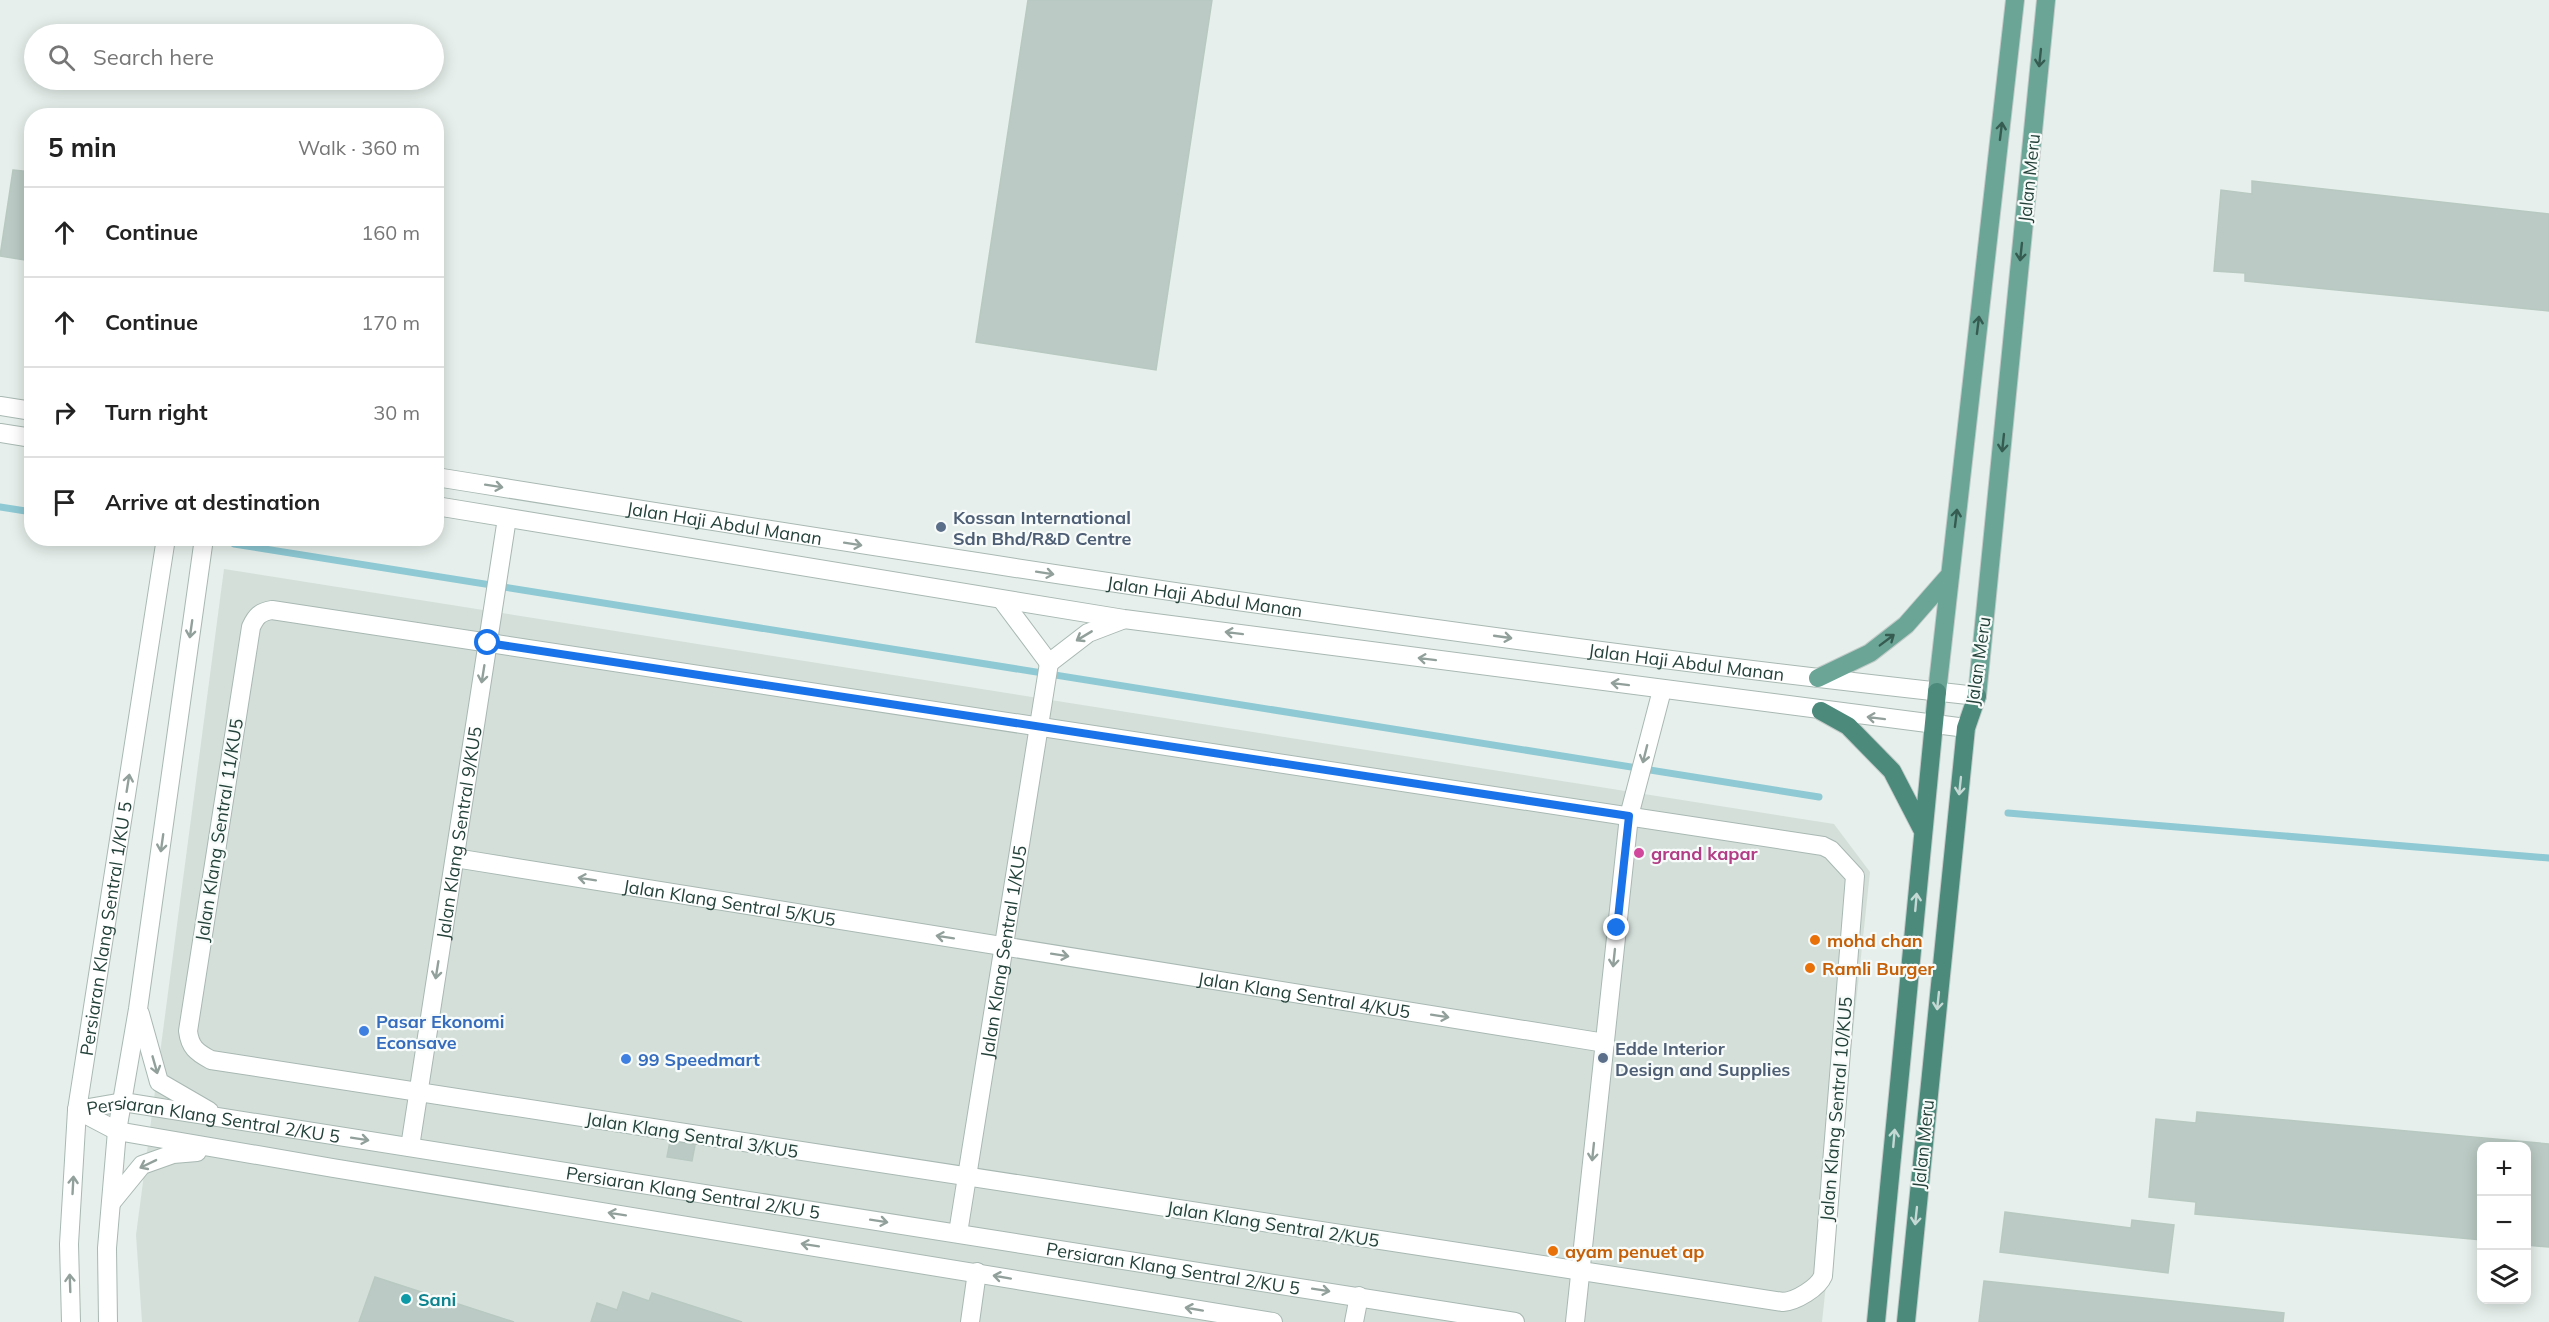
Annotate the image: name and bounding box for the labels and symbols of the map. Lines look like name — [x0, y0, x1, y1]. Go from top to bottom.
one-way arrow — [2034, 48, 2045, 68]
one-way arrow — [1995, 121, 2006, 141]
street label: Jalan Meru — [2013, 132, 2045, 224]
one-way arrow — [2015, 242, 2026, 262]
one-way arrow — [1973, 315, 1984, 335]
one-way arrow — [1997, 432, 2008, 452]
one-way arrow — [484, 481, 504, 492]
street label: Jalan Haji Abdul Manan — [625, 496, 824, 550]
place label: Kossan International Sdn Bhd/R&D Centre — [953, 506, 1132, 550]
one-way arrow — [1951, 509, 1962, 529]
marker: Kossan International Sdn Bhd/R&D Centre — [934, 520, 948, 534]
one-way arrow — [842, 539, 862, 550]
one-way arrow — [1035, 568, 1055, 579]
street label: Jalan Haji Abdul Manan — [1105, 570, 1304, 622]
street label: Jalan Meru — [1960, 615, 1996, 707]
one-way arrow — [186, 619, 197, 639]
one-way arrow — [1224, 628, 1244, 639]
route start — [474, 629, 500, 655]
one-way arrow — [1076, 631, 1093, 643]
one-way arrow — [1493, 631, 1513, 642]
one-way arrow — [1879, 633, 1895, 646]
street label: Jalan Haji Abdul Manan — [1587, 638, 1786, 685]
one-way arrow — [1418, 653, 1437, 664]
one-way arrow — [477, 663, 488, 683]
one-way arrow — [1611, 678, 1631, 689]
one-way arrow — [1867, 712, 1887, 723]
street label: Jalan Klang Sentral 11/KU5 — [190, 717, 248, 943]
street label: Jalan Klang Sentral 9/KU5 — [431, 724, 486, 941]
one-way arrow — [1639, 744, 1651, 763]
one-way arrow — [123, 773, 134, 793]
one-way arrow — [1954, 776, 1965, 796]
street label: Persiaran Klang Sentral 1/KU 5 — [74, 800, 136, 1057]
one-way arrow — [156, 833, 167, 853]
place label: grand kapar — [1651, 842, 1759, 865]
street label: Jalan Klang Sentral 1/KU5 — [975, 843, 1031, 1060]
marker: grand kapar — [1632, 846, 1646, 860]
one-way arrow — [577, 873, 597, 884]
street label: Jalan Klang Sentral 5/KU5 — [621, 874, 838, 931]
one-way arrow — [1911, 893, 1922, 913]
route end — [1603, 914, 1629, 940]
place label: mohd chan — [1827, 929, 1923, 952]
one-way arrow — [936, 931, 955, 942]
marker: mohd chan — [1808, 933, 1822, 947]
one-way arrow — [1608, 947, 1619, 967]
one-way arrow — [1050, 950, 1070, 961]
place label: Ramli Burger — [1822, 957, 1935, 980]
one-way arrow — [432, 960, 443, 980]
marker: Ramli Burger — [1803, 961, 1817, 975]
street label: Jalan Klang Sentral 4/KU5 — [1196, 966, 1412, 1023]
one-way arrow — [1932, 991, 1943, 1011]
street label: Jalan Klang Sentral 10/KU5 — [1815, 995, 1857, 1222]
place label: Pasar Ekonomi Econsave — [376, 1010, 504, 1054]
one-way arrow — [1429, 1011, 1449, 1022]
marker: Pasar Ekonomi Econsave — [357, 1024, 371, 1038]
place label: Edde Interior Design and Supplies — [1615, 1037, 1790, 1081]
place label: 99 Speedmart — [638, 1048, 760, 1071]
marker: Edde Interior Design and Supplies — [1596, 1051, 1610, 1065]
marker: 99 Speedmart — [619, 1052, 633, 1066]
one-way arrow — [150, 1055, 161, 1074]
street label: Persiaran Klang Sentral 2/KU 5 — [84, 1091, 342, 1148]
street label: Jalan Meru — [1907, 1098, 1939, 1190]
street label: Jalan Klang Sentral 3/KU5 — [584, 1107, 800, 1163]
one-way arrow — [1889, 1129, 1900, 1149]
one-way arrow — [349, 1134, 369, 1145]
one-way arrow — [1587, 1141, 1598, 1161]
one-way arrow — [139, 1159, 157, 1171]
street label: Persiaran Klang Sentral 2/KU 5 — [565, 1161, 822, 1224]
one-way arrow — [67, 1176, 78, 1196]
street label: Jalan Klang Sentral 2/KU5 — [1165, 1196, 1381, 1252]
one-way arrow — [1910, 1206, 1921, 1225]
one-way arrow — [608, 1208, 628, 1219]
one-way arrow — [869, 1216, 889, 1227]
street label: Persiaran Klang Sentral 2/KU 5 — [1045, 1237, 1302, 1299]
one-way arrow — [800, 1239, 820, 1250]
place label: ayam penuet ap — [1565, 1240, 1704, 1263]
marker: ayam penuet ap — [1546, 1244, 1560, 1258]
one-way arrow — [993, 1271, 1012, 1282]
one-way arrow — [64, 1273, 76, 1293]
one-way arrow — [1310, 1285, 1330, 1296]
place label: Sani — [418, 1288, 456, 1311]
marker: Sani — [399, 1292, 413, 1306]
one-way arrow — [1185, 1303, 1205, 1314]

